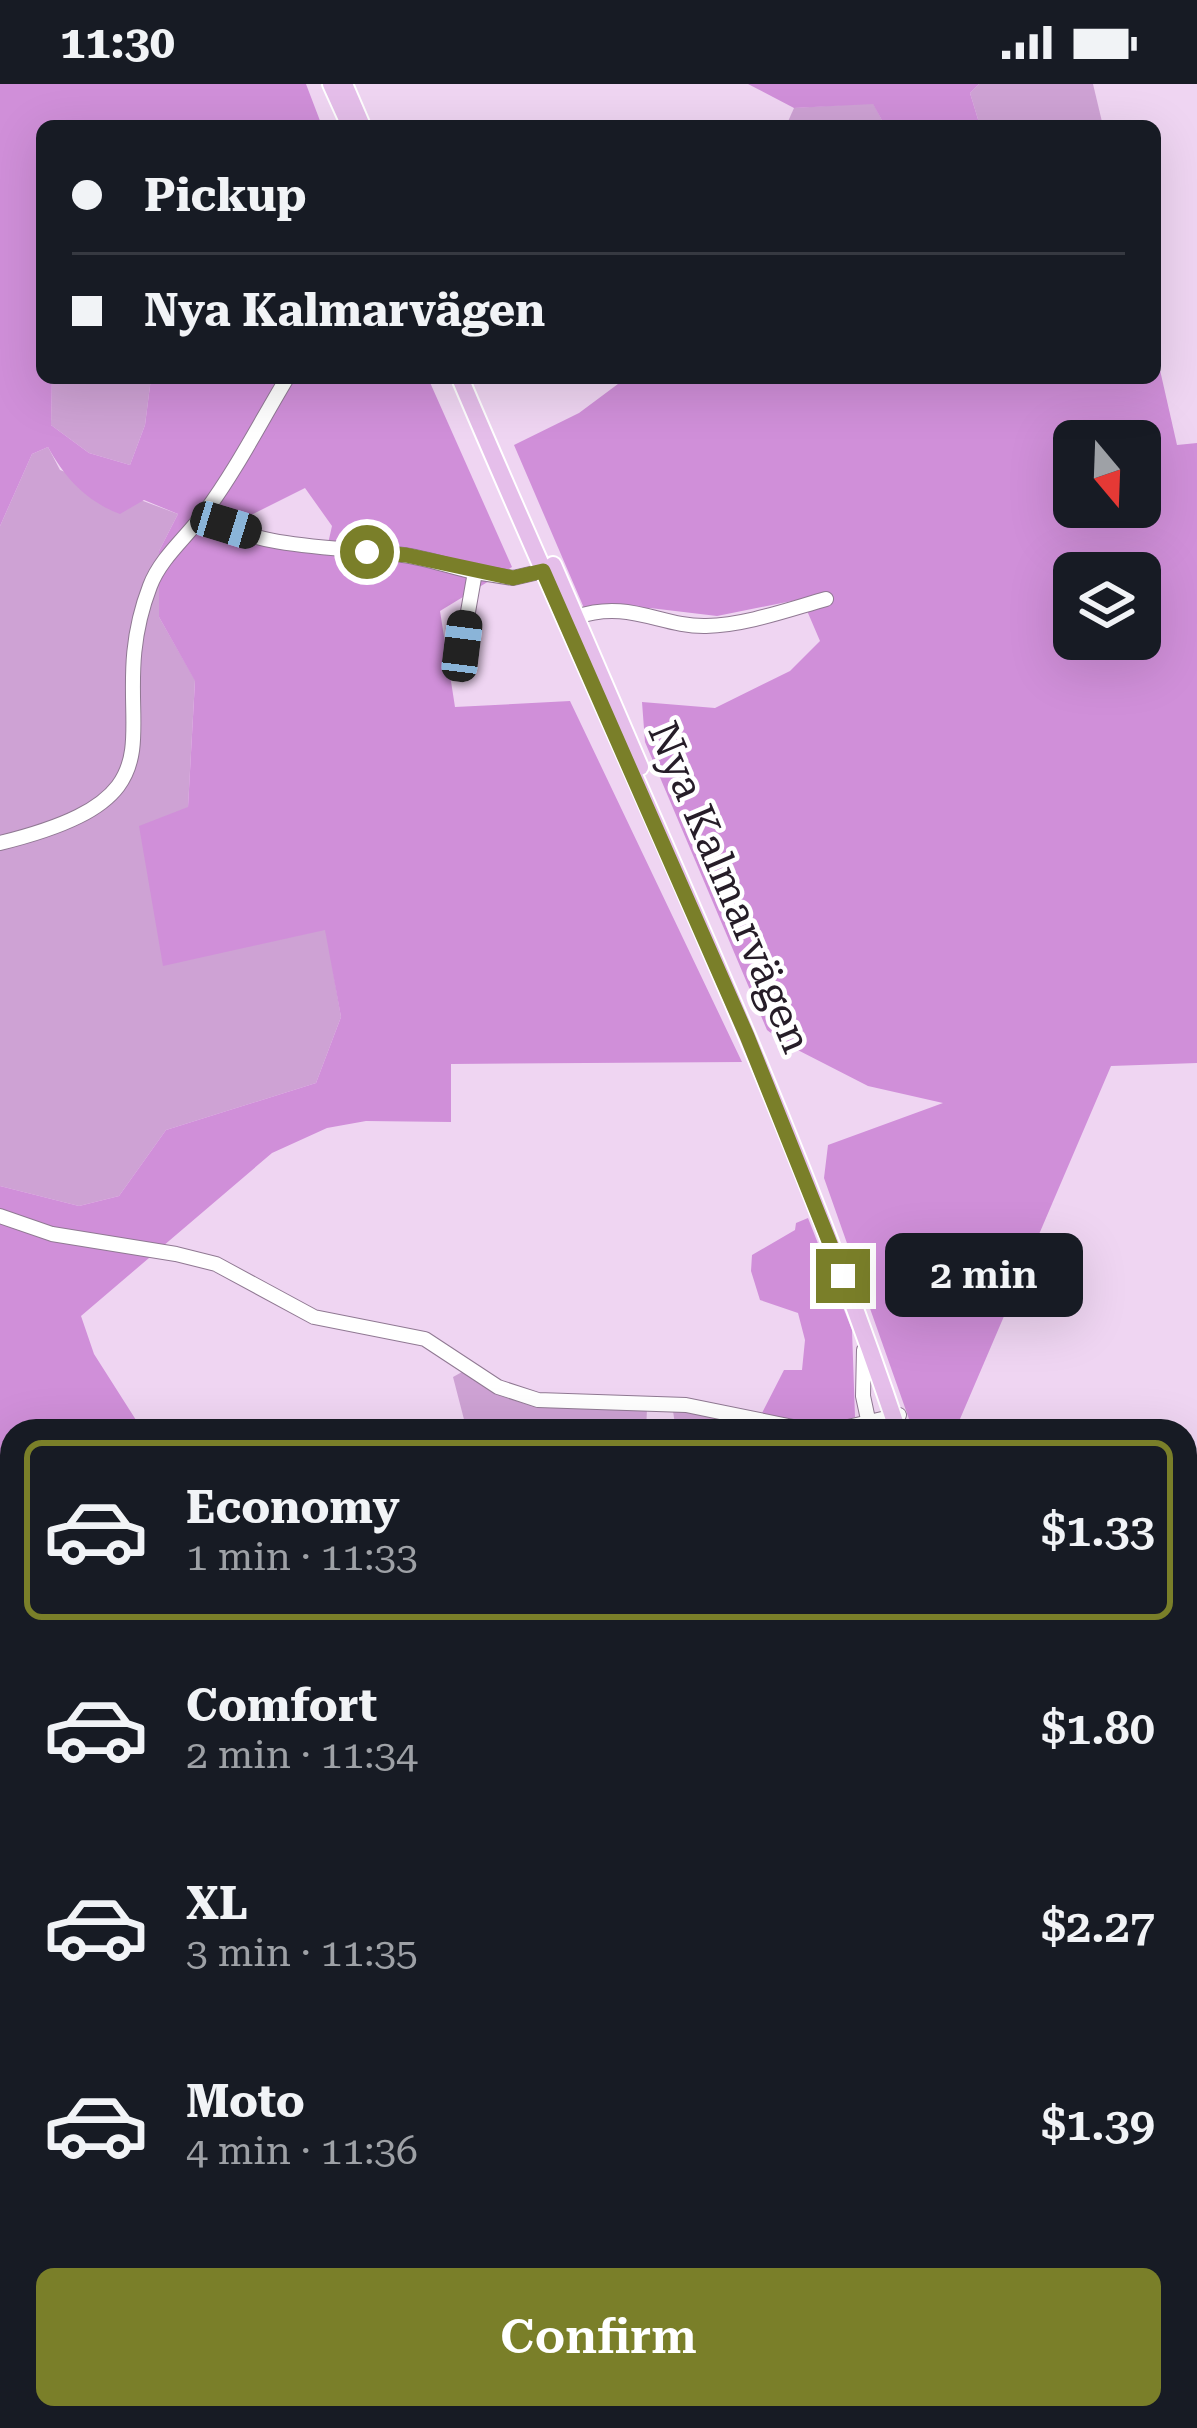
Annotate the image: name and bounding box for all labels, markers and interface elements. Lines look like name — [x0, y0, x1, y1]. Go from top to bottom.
text: 11:30 — [60, 16, 175, 69]
text: Pickup — [144, 169, 307, 222]
text: Nya Kalmarvägen — [144, 284, 545, 337]
north arrow — [1053, 420, 1161, 528]
map controls — [1053, 420, 1161, 660]
car — [186, 497, 266, 553]
route start — [340, 525, 394, 579]
button: layers — [1053, 552, 1161, 660]
car — [440, 608, 484, 684]
street label: Nya Kalmarvägen — [638, 714, 822, 1060]
callout: 2 min — [885, 1234, 1083, 1318]
route end — [816, 1249, 870, 1303]
text: 2 min — [930, 1252, 1038, 1298]
icon: car — [42, 1476, 150, 1584]
text: Economy — [186, 1481, 400, 1534]
text: $1.33 — [1041, 1504, 1155, 1557]
text: 1 min · 11:33 — [186, 1534, 418, 1580]
icon: car — [42, 1674, 150, 1782]
text: Comfort — [186, 1679, 377, 1732]
text: $1.80 — [1041, 1702, 1155, 1755]
text: 2 min · 11:34 — [186, 1732, 418, 1778]
icon: car — [42, 1872, 150, 1980]
text: XL — [186, 1877, 248, 1930]
text: $2.27 — [1041, 1900, 1155, 1953]
text: 3 min · 11:35 — [186, 1930, 418, 1976]
icon: car — [42, 2070, 150, 2178]
text: Moto — [186, 2075, 305, 2128]
text: $1.39 — [1041, 2098, 1155, 2151]
text: 4 min · 11:36 — [186, 2128, 418, 2174]
button: Confirm — [36, 2268, 1161, 2406]

